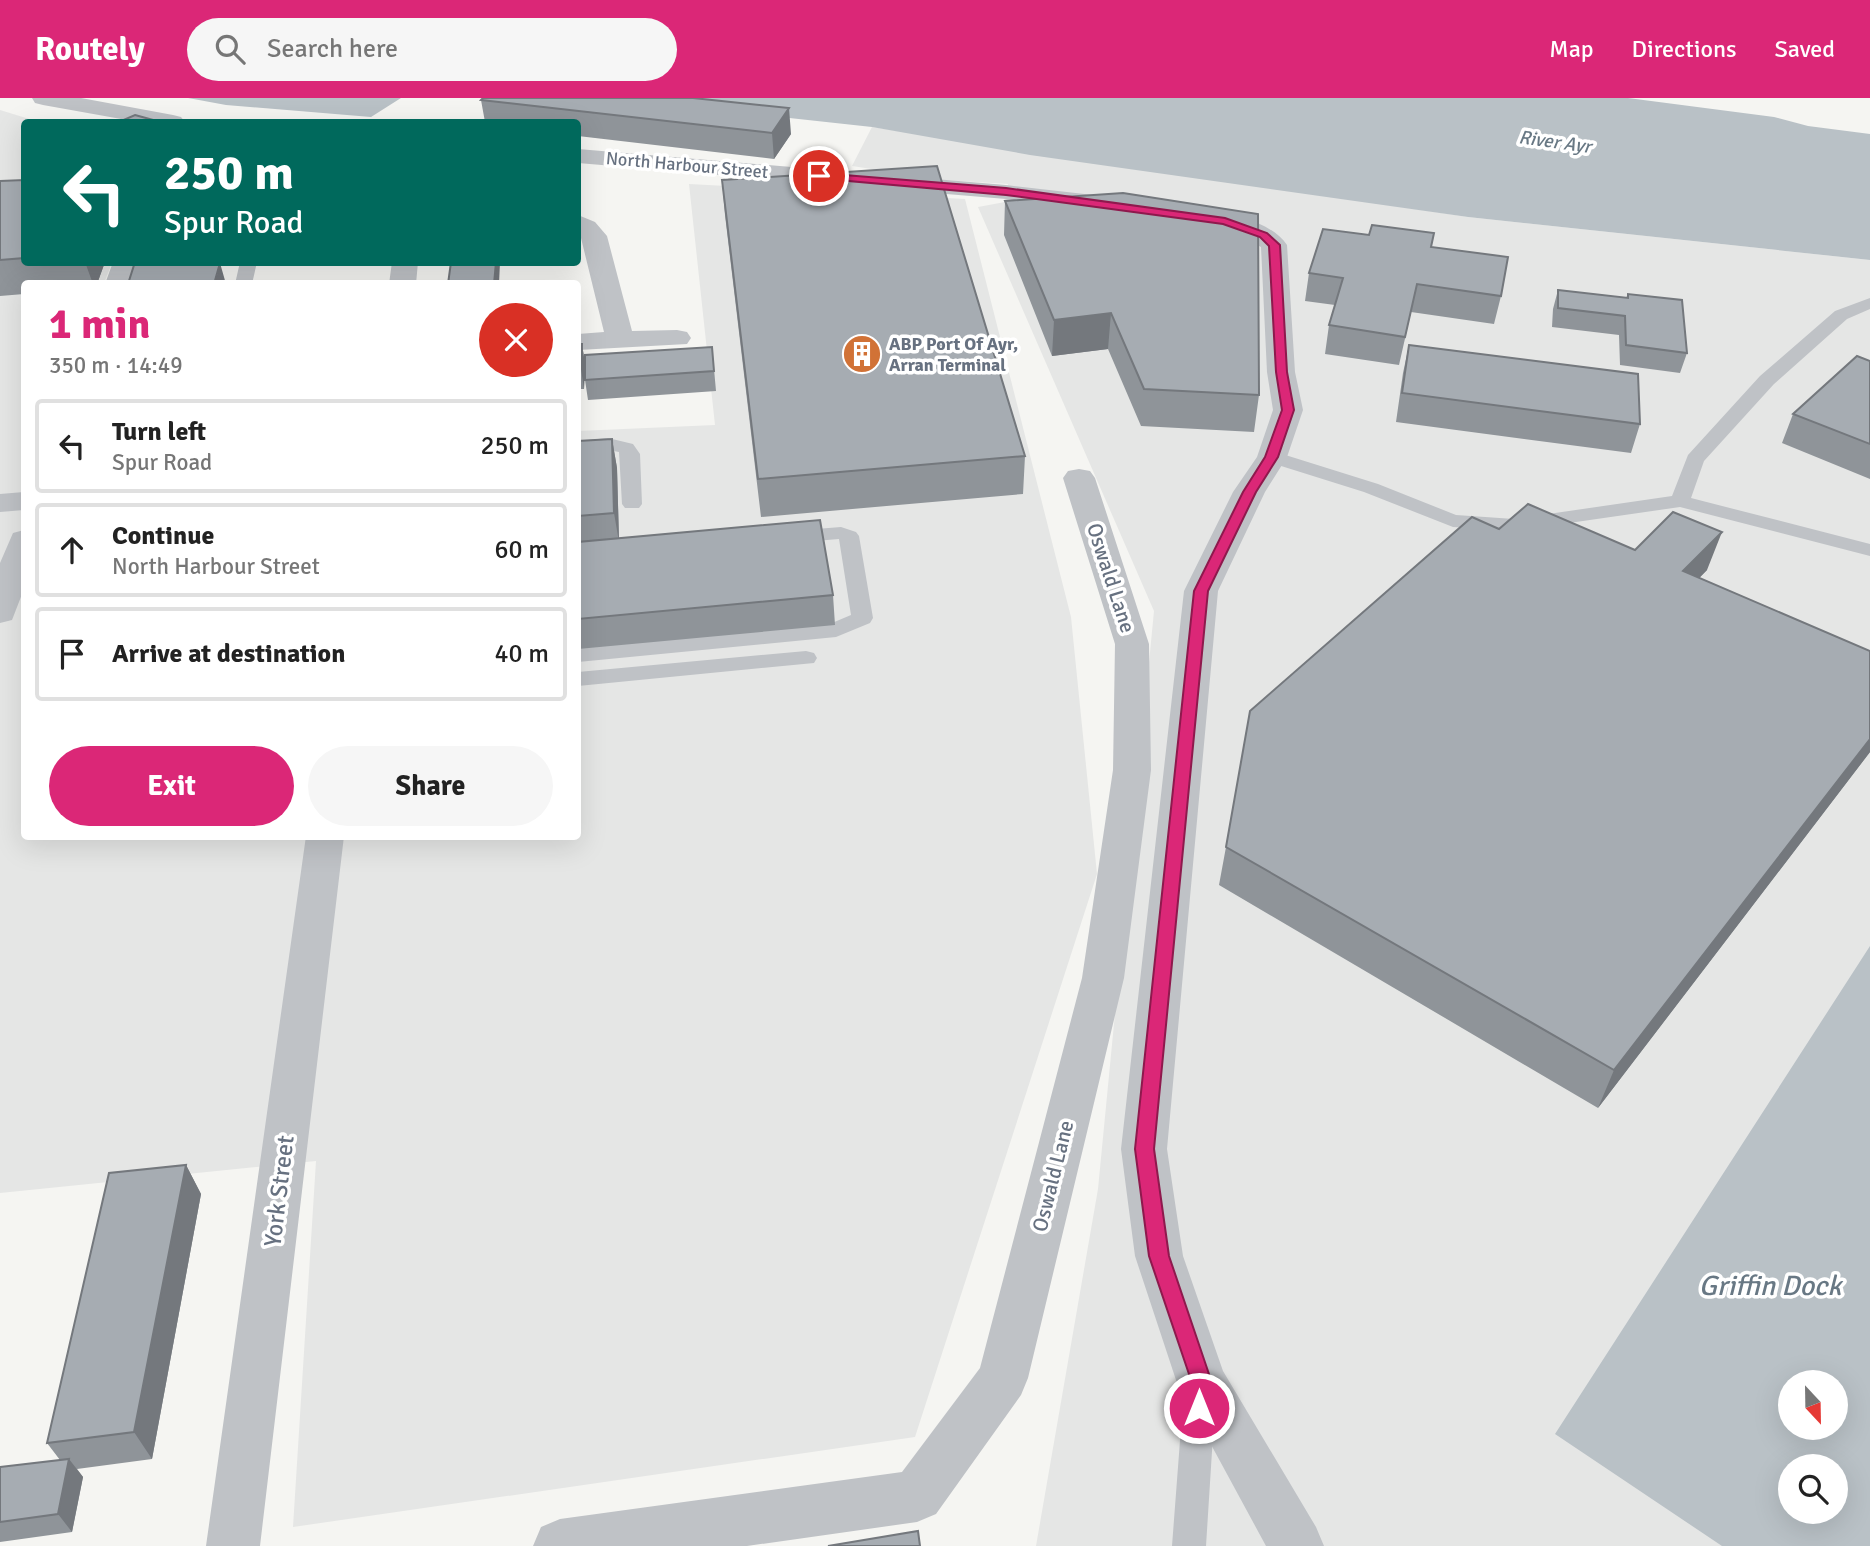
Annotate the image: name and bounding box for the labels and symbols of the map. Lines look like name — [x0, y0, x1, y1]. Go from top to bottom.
water label: River Ayr — [1517, 125, 1595, 159]
pin — [789, 146, 849, 206]
street label: North Harbour Street — [605, 147, 769, 183]
building icon: ABP Port Of Ayr, Arran Terminal — [841, 333, 883, 375]
place label: ABP Port Of Ayr, Arran Terminal — [889, 333, 1018, 376]
street label: Oswald Lane — [1081, 520, 1141, 636]
street label: Oswald Lane — [1027, 1118, 1079, 1234]
street label: York Street — [257, 1134, 301, 1248]
water label: Griffin Dock — [1699, 1269, 1844, 1303]
north arrow — [1778, 1370, 1848, 1440]
position arrow — [1162, 1371, 1236, 1445]

